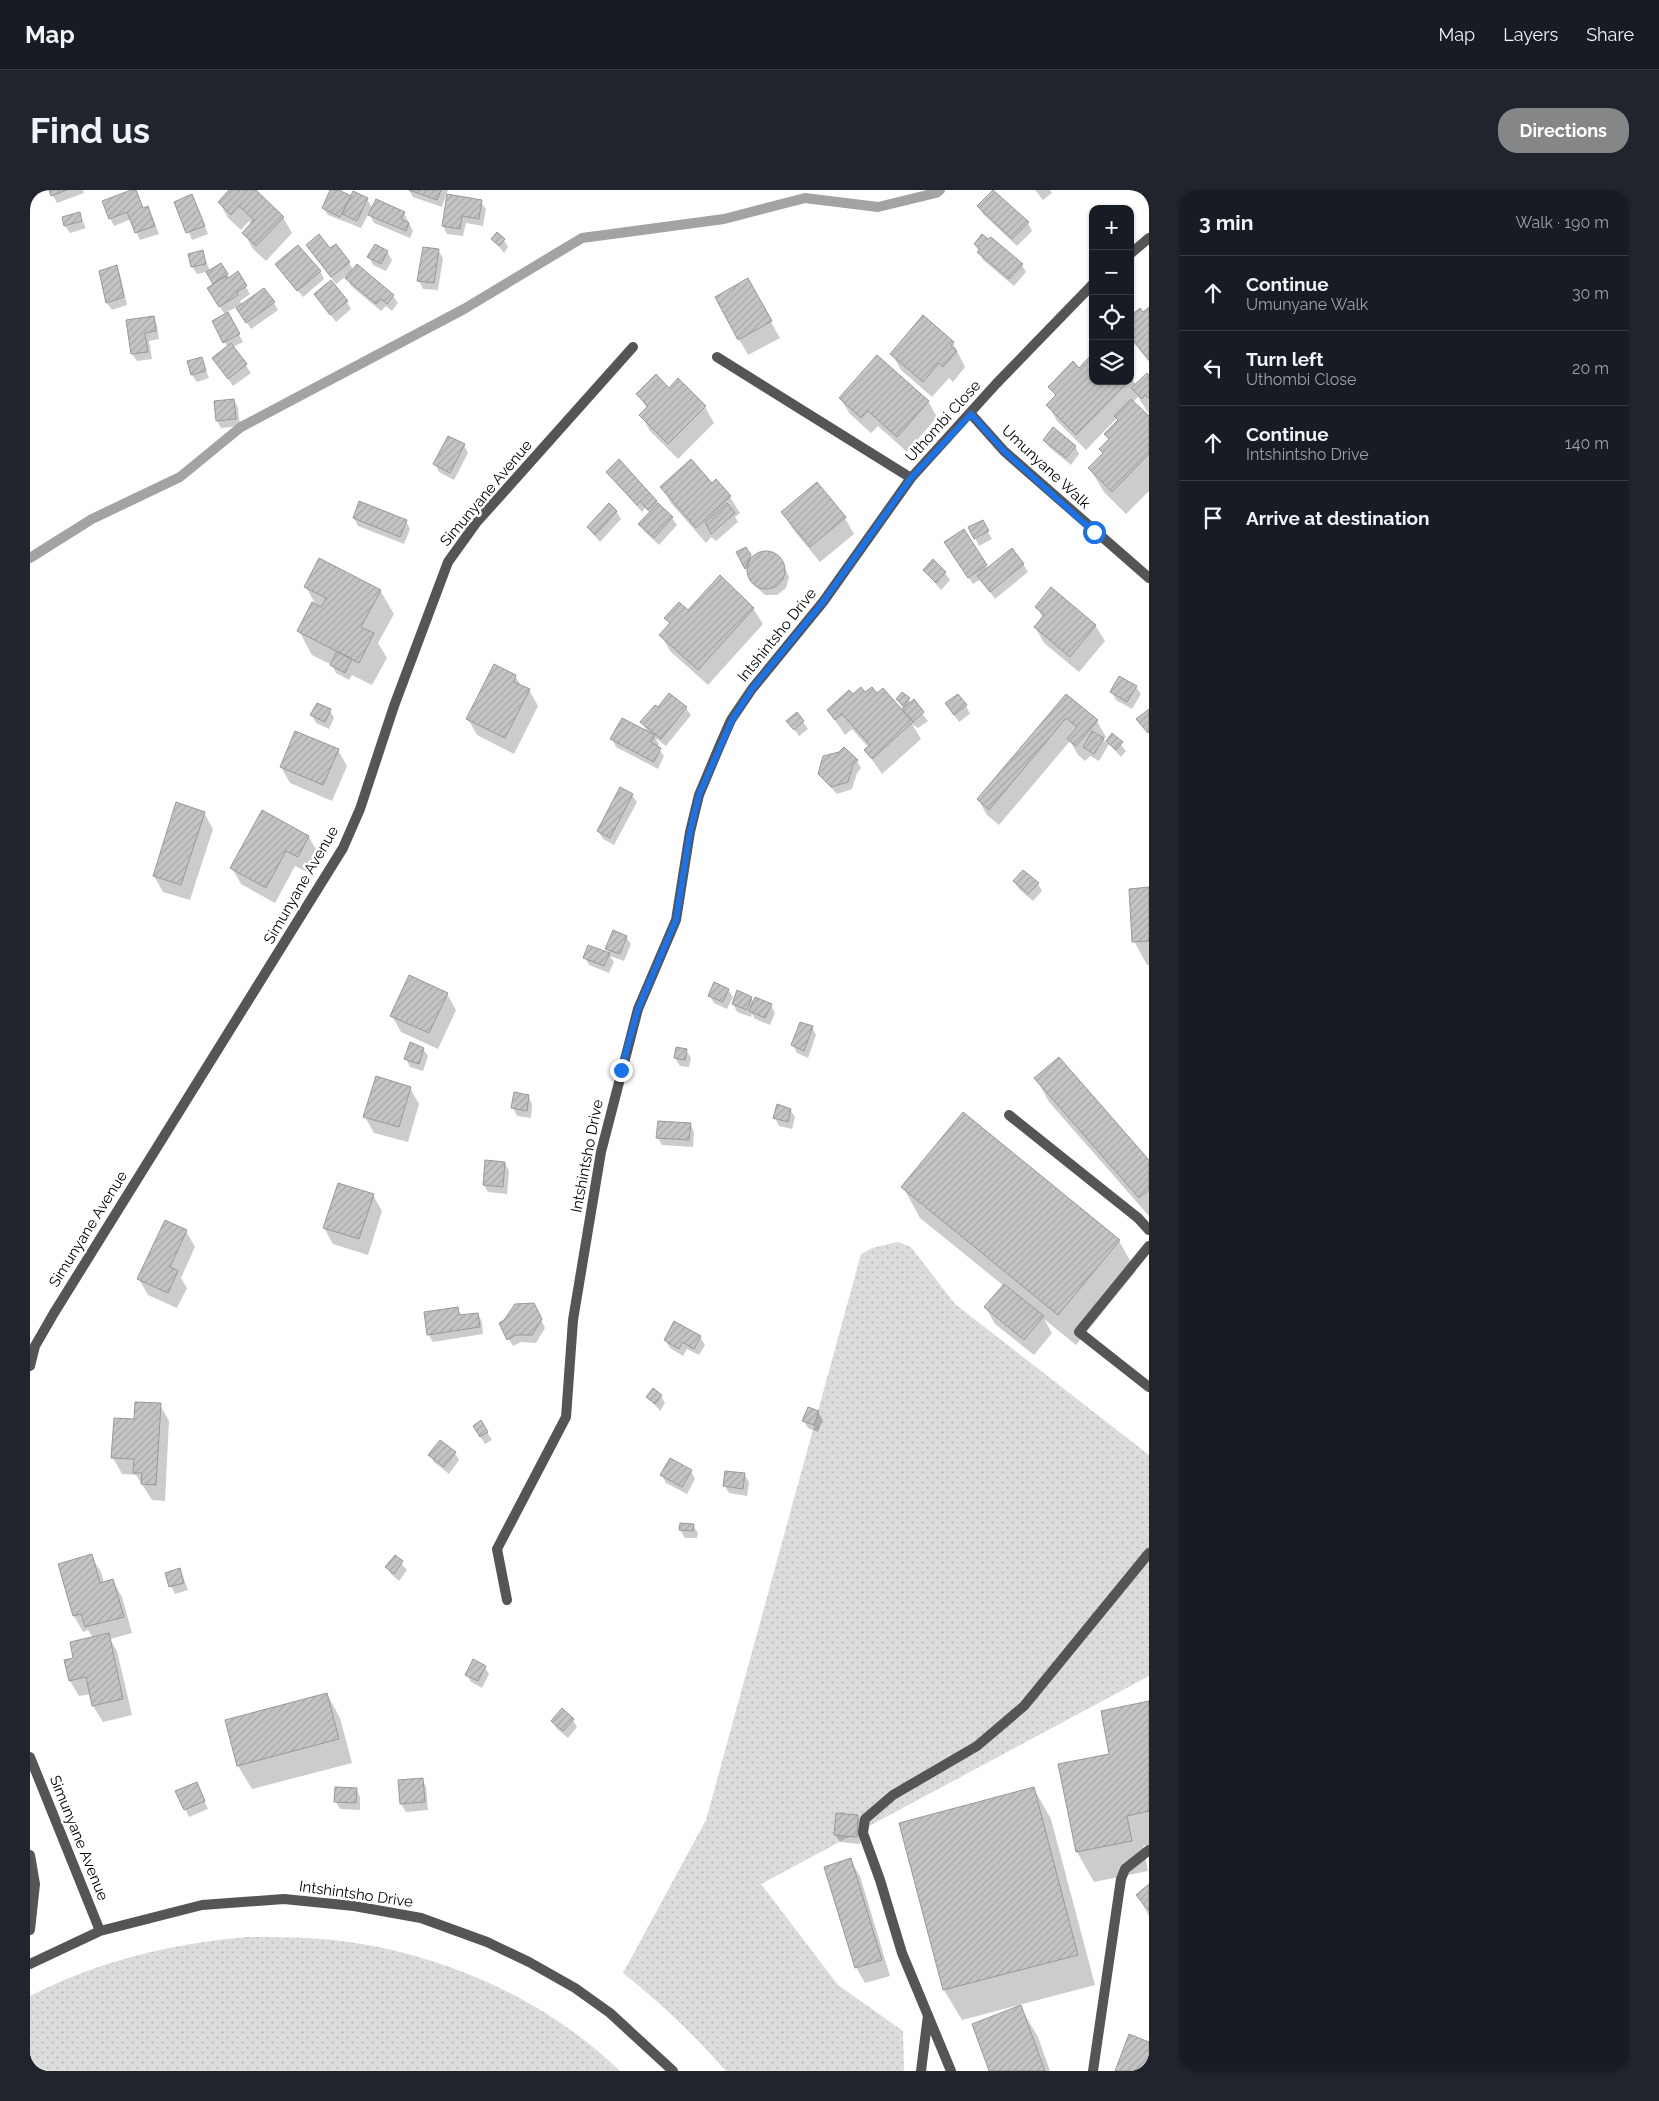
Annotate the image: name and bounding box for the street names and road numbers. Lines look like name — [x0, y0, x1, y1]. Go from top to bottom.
street label: Uthombi Close — [902, 376, 984, 465]
street label: Umunyane Walk — [998, 421, 1094, 513]
street label: Simunyane Avenue — [436, 436, 536, 550]
street label: Intshintsho Drive — [734, 585, 820, 685]
street label: Simunyane Avenue — [260, 823, 342, 947]
street label: Intshintsho Drive — [567, 1098, 607, 1214]
street label: Simunyane Avenue — [45, 1168, 131, 1290]
street label: Simunyane Avenue — [46, 1773, 112, 1903]
street label: Intshintsho Drive — [298, 1877, 414, 1911]

